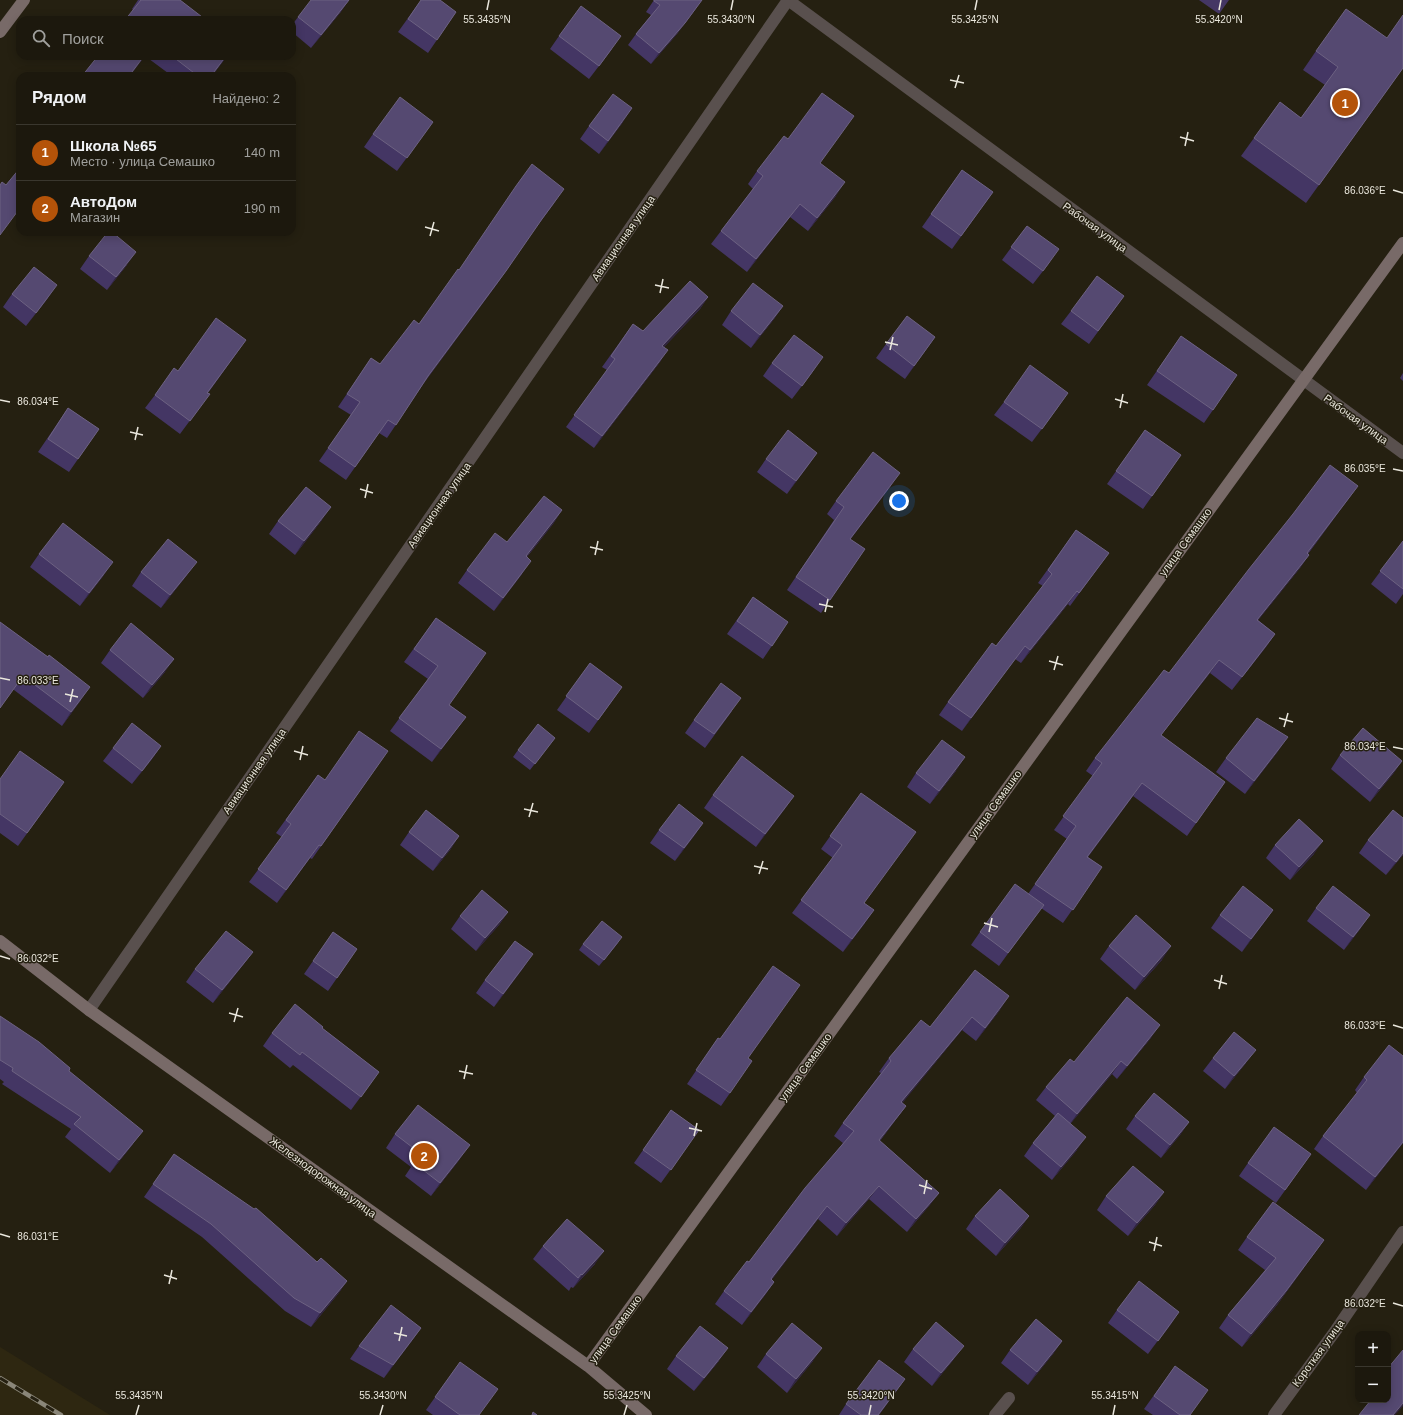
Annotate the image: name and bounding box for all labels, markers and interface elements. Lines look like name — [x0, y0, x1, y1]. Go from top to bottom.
text: 55.3435°N — [463, 14, 511, 25]
text: 55.3430°N — [707, 14, 755, 25]
text: 55.3425°N — [951, 14, 999, 25]
text: 55.3420°N — [1195, 14, 1243, 25]
search box — [16, 16, 296, 60]
icon: search — [30, 27, 52, 49]
text: Поиск — [62, 30, 104, 47]
text: Рядом — [32, 88, 87, 107]
pin: 1 — [1332, 88, 1358, 118]
text: Найдено: 2 — [212, 91, 280, 106]
text: Школа №65 — [70, 137, 157, 154]
text: 1 — [41, 145, 49, 160]
text: 140 m — [244, 145, 280, 160]
text: Место · улица Семашко — [70, 154, 215, 169]
text: 86.036°E — [1344, 185, 1386, 196]
street label: Авиационная улица — [589, 192, 658, 283]
text: АвтоДом — [70, 193, 137, 210]
street label: Рабочая улица — [1061, 200, 1130, 255]
text: 2 — [41, 201, 49, 216]
text: 190 m — [244, 201, 280, 216]
text: Магазин — [70, 210, 120, 225]
street label: Рабочая улица — [1322, 392, 1391, 447]
text: 86.034°E — [17, 396, 59, 407]
street label: Авиационная улица — [405, 459, 474, 550]
text: 86.035°E — [1344, 463, 1386, 474]
your location — [889, 491, 909, 511]
street label: улица Семашко — [1156, 506, 1214, 578]
text: 86.033°E — [17, 675, 59, 686]
street label: Авиационная улица — [220, 725, 289, 816]
text: 86.034°E — [1344, 741, 1386, 752]
street label: улица Семашко — [966, 768, 1024, 840]
text: 86.032°E — [17, 953, 59, 964]
text: 86.033°E — [1344, 1020, 1386, 1031]
street label: улица Семашко — [776, 1031, 834, 1103]
street label: Железнодорожная улица — [267, 1134, 379, 1220]
pin: 2 — [411, 1141, 437, 1171]
text: 86.031°E — [17, 1231, 59, 1242]
street label: улица Семашко — [586, 1293, 644, 1365]
text: 86.032°E — [1344, 1298, 1386, 1309]
street label: Короткая улица — [1290, 1316, 1347, 1389]
map controls — [1355, 1331, 1391, 1403]
button: + — [1355, 1331, 1391, 1367]
button: − — [1355, 1367, 1391, 1403]
text: 55.3435°N — [115, 1390, 163, 1401]
text: 55.3430°N — [359, 1390, 407, 1401]
text: 55.3425°N — [603, 1390, 651, 1401]
text: 55.3420°N — [847, 1390, 895, 1401]
text: 55.3415°N — [1091, 1390, 1139, 1401]

